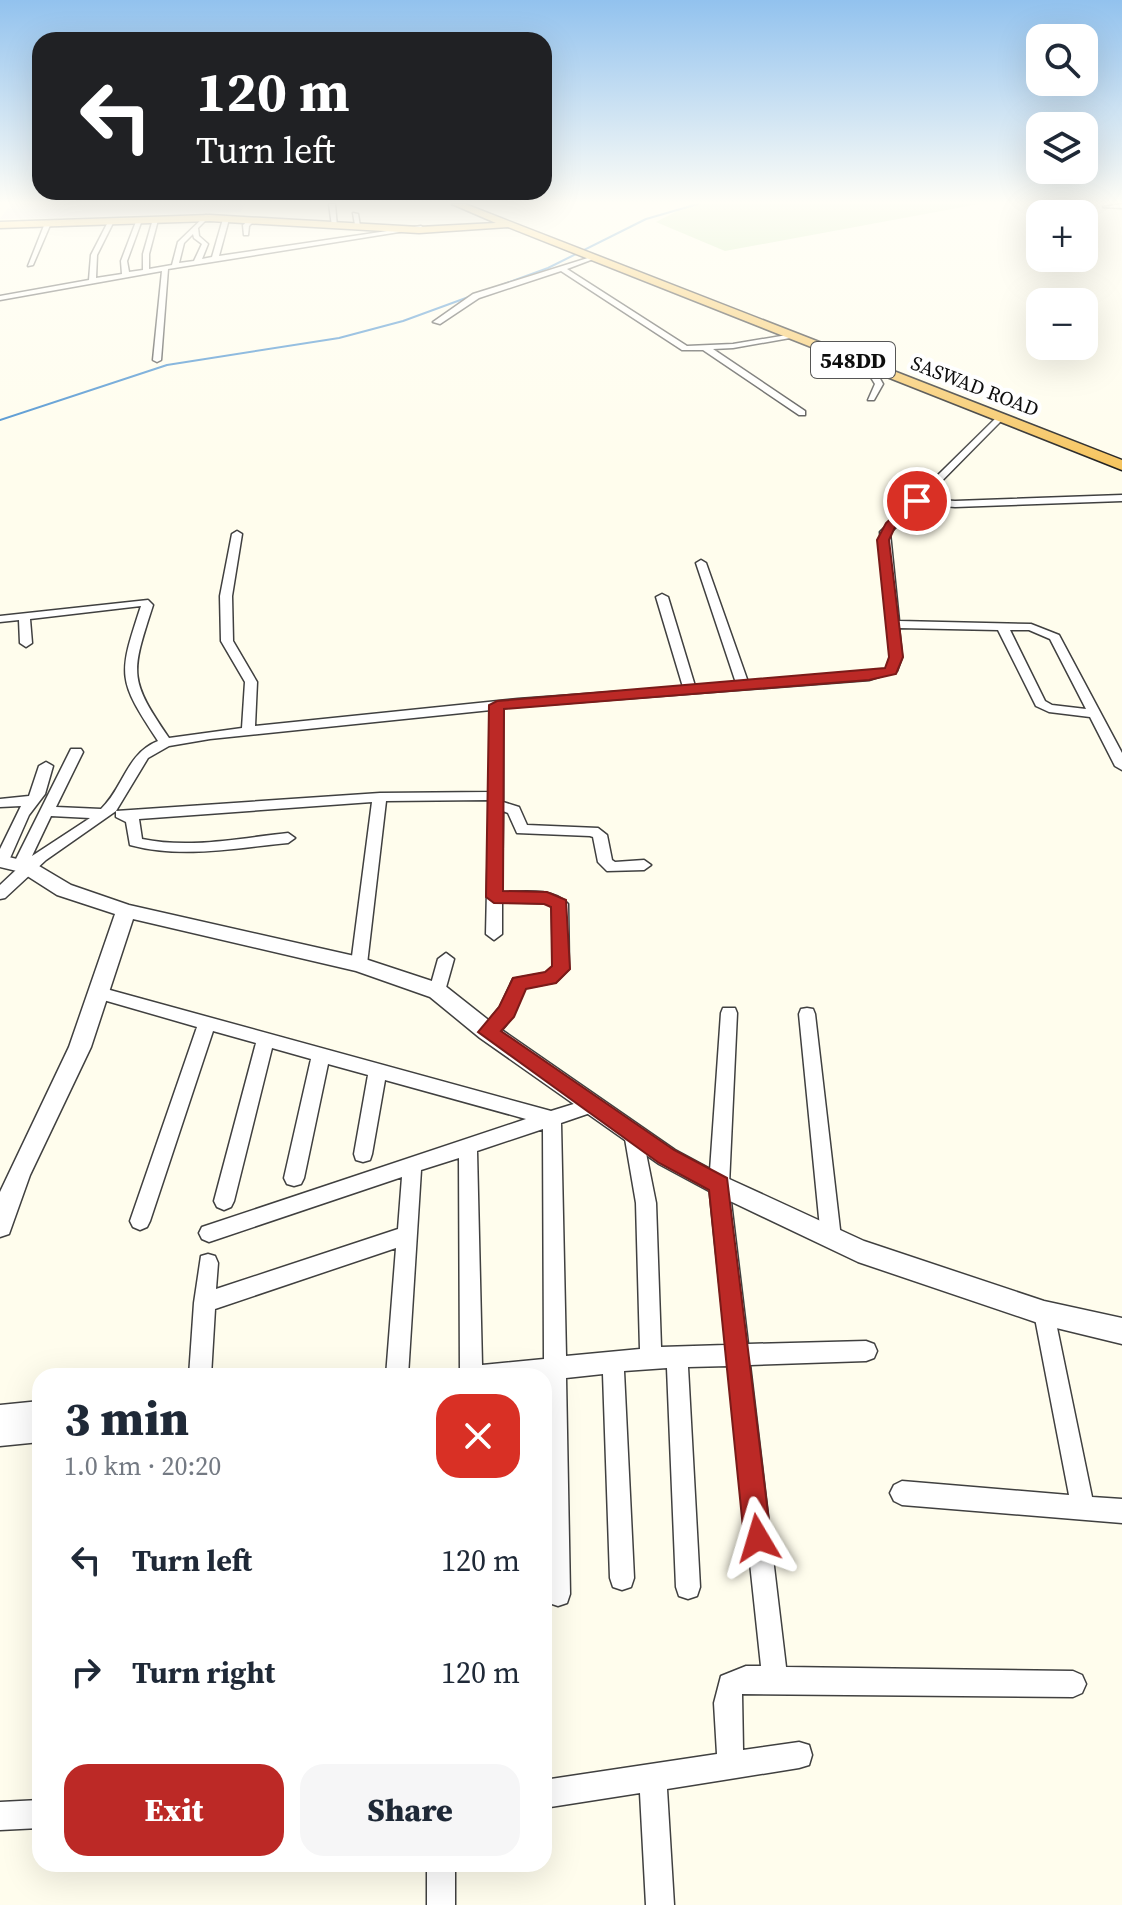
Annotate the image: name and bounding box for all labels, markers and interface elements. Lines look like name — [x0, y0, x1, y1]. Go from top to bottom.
map controls — [1026, 24, 1098, 360]
button: search — [1026, 24, 1098, 96]
text: 120 m — [196, 53, 350, 130]
icon: left — [64, 64, 168, 168]
button: layers — [1026, 112, 1098, 184]
text: Turn left — [196, 126, 335, 175]
button: + — [1026, 200, 1098, 272]
button: − — [1026, 288, 1098, 360]
road number: 548DD — [811, 342, 895, 378]
street label: SASWAD ROAD — [907, 349, 1043, 423]
pin — [883, 467, 951, 535]
icon: arrive — [895, 479, 939, 523]
text: 3 min — [64, 1385, 189, 1451]
button: close — [436, 1394, 520, 1478]
text: 1.0 km · 20:20 — [64, 1448, 221, 1484]
position arrow — [716, 1496, 800, 1580]
icon: left — [64, 1538, 108, 1582]
text: Turn left — [132, 1540, 252, 1581]
text: 120 m — [441, 1540, 520, 1581]
icon: right — [64, 1650, 108, 1694]
text: Turn right — [132, 1652, 275, 1693]
text: 120 m — [441, 1652, 520, 1693]
button: Exit — [64, 1764, 284, 1856]
button: Share — [300, 1764, 520, 1856]

